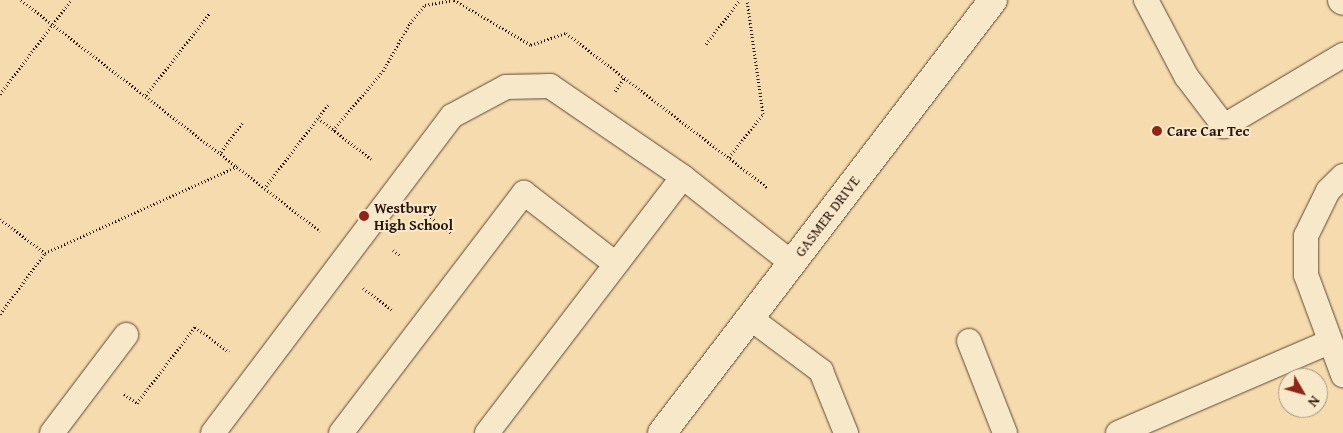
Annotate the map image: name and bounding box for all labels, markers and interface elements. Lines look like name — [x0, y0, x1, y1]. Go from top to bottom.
place label: Care Car Tec — [1167, 122, 1249, 140]
marker: Care Car Tec — [1151, 125, 1163, 137]
street label: GASMER DRIVE — [791, 172, 863, 260]
place label: Westbury High School — [374, 198, 453, 233]
marker: Westbury High School — [358, 210, 370, 222]
north arrow — [1278, 368, 1328, 418]
text: N — [1303, 392, 1325, 411]

